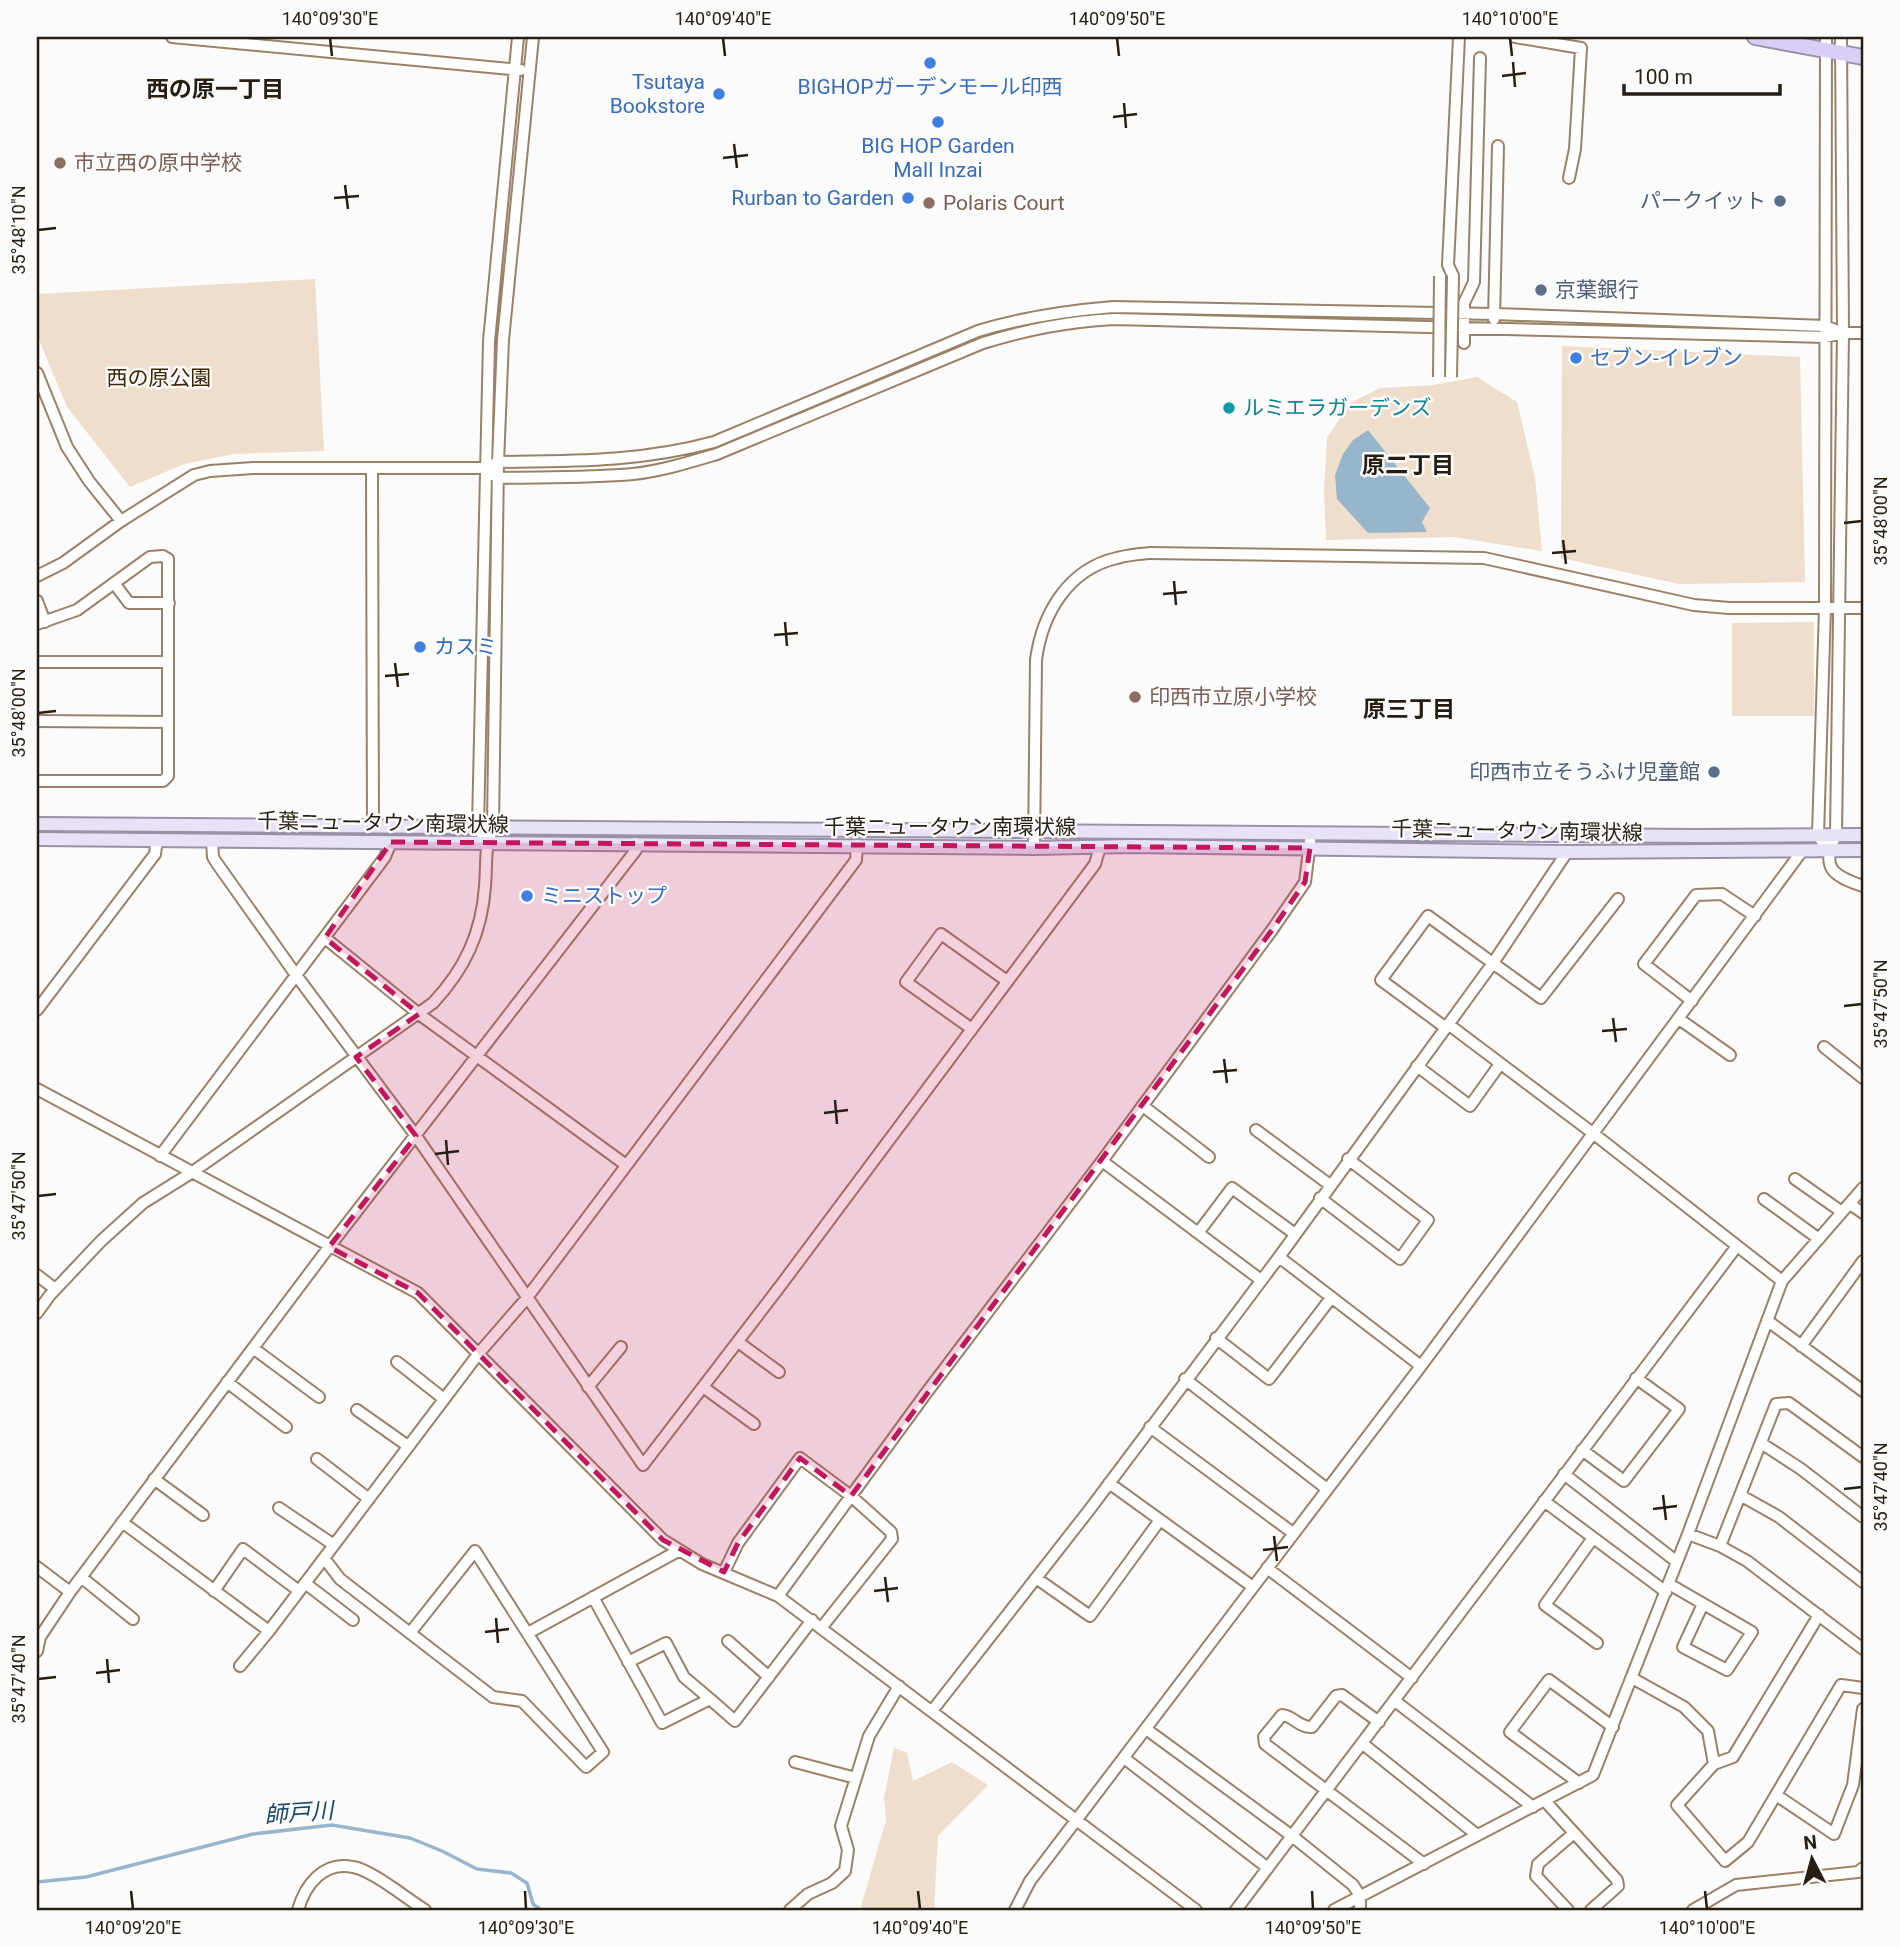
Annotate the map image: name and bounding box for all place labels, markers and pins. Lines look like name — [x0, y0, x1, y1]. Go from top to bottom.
marker: BIGHOPガーデンモール印西 — [922, 55, 938, 71]
place label: Tsutaya Bookstore — [610, 70, 705, 118]
place label: BIGHOPガーデンモール印西 — [798, 75, 1062, 99]
marker: Tsutaya Bookstore — [711, 86, 727, 102]
marker: BIG HOP Garden Mall Inzai — [930, 114, 946, 130]
place label: BIG HOP Garden Mall Inzai — [861, 134, 1015, 182]
place label: 市立西の原中学校 — [74, 151, 242, 175]
marker: 市立西の原中学校 — [52, 155, 68, 171]
place label: Rurban to Garden — [731, 186, 894, 210]
place label: パークイット — [1640, 189, 1766, 213]
marker: Rurban to Garden — [900, 190, 916, 206]
place label: Polaris Court — [943, 191, 1065, 215]
marker: パークイット — [1772, 193, 1788, 209]
marker: Polaris Court — [921, 195, 937, 211]
place label: 京葉銀行 — [1555, 278, 1639, 302]
marker: 京葉銀行 — [1533, 282, 1549, 298]
place label: セブン-イレブン — [1590, 346, 1743, 370]
marker: セブン-イレブン — [1568, 350, 1584, 366]
place label: ルミエラガーデンズ — [1243, 396, 1432, 420]
marker: ルミエラガーデンズ — [1221, 400, 1237, 416]
place label: カスミ — [434, 635, 497, 659]
marker: カスミ — [412, 639, 428, 655]
place label: 印西市立原小学校 — [1149, 685, 1317, 709]
marker: 印西市立原小学校 — [1127, 689, 1143, 705]
place label: 印西市立そうふけ児童館 — [1469, 760, 1700, 784]
marker: 印西市立そうふけ児童館 — [1706, 764, 1722, 780]
place label: ミニストップ — [541, 884, 667, 908]
marker: ミニストップ — [519, 888, 535, 904]

